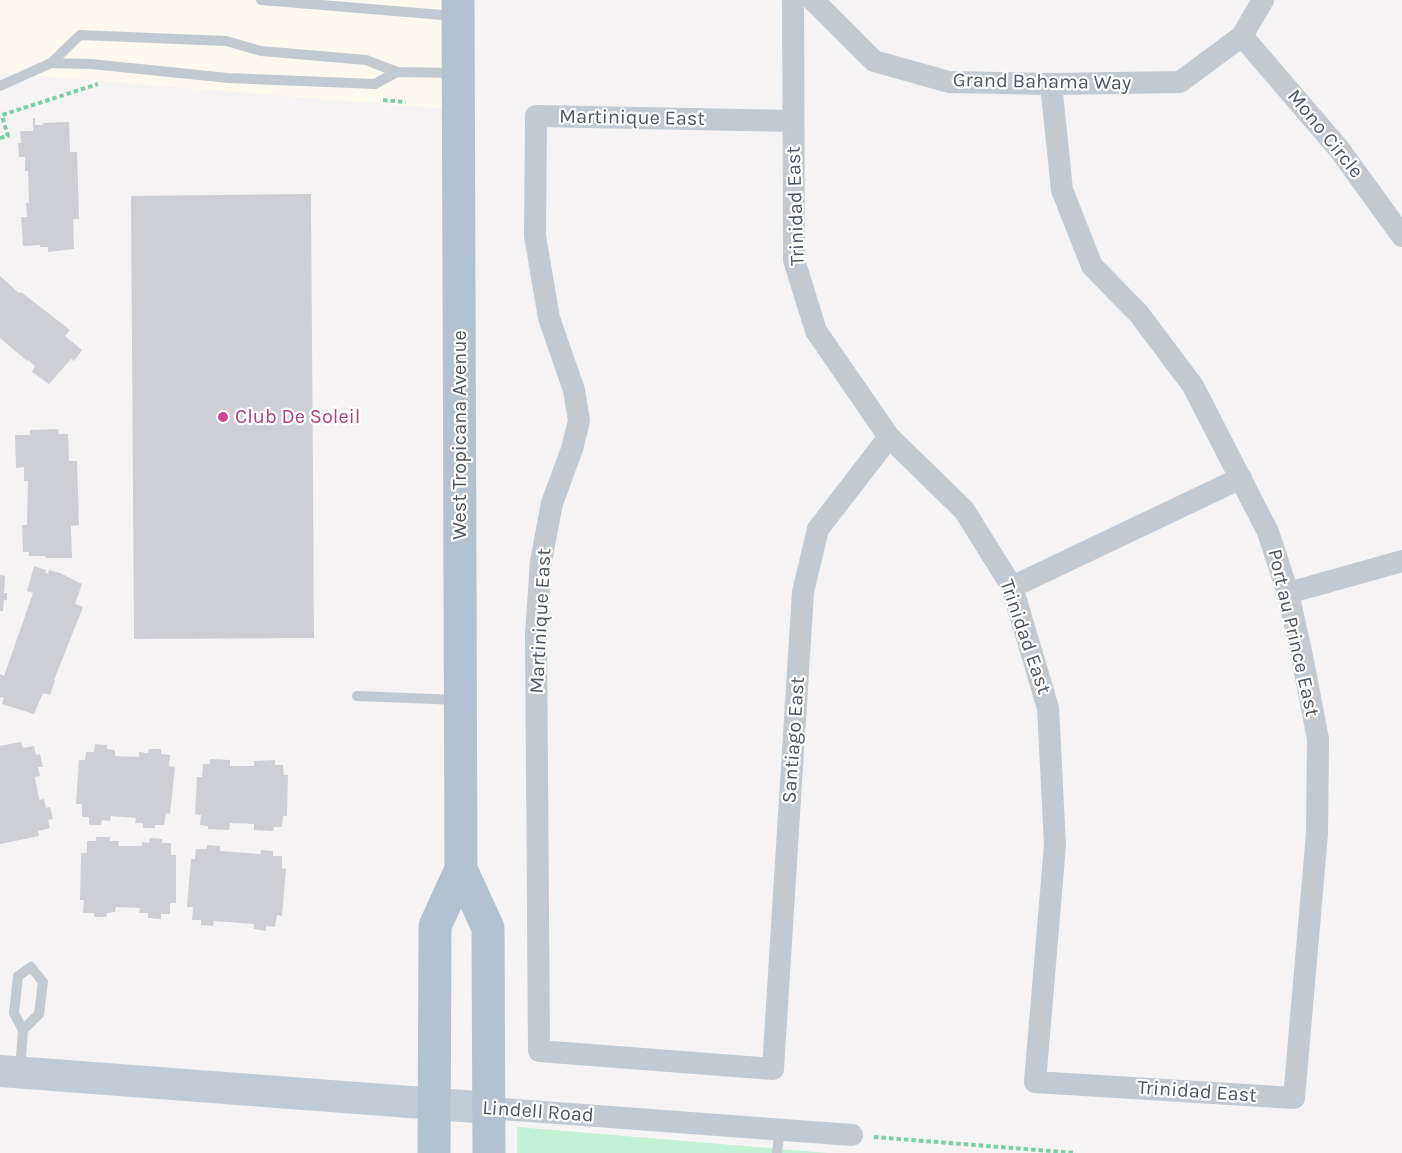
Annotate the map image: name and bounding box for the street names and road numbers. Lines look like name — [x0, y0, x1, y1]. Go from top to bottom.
street label: Grand Bahama Way — [953, 68, 1131, 96]
street label: Mono Circle — [1282, 85, 1368, 183]
street label: Martinique East — [559, 105, 705, 131]
street label: Trinidad East — [782, 146, 810, 266]
street label: West Tropicana Avenue — [448, 330, 472, 540]
street label: Port au Prince East — [1262, 547, 1324, 719]
street label: Martinique East — [525, 548, 557, 694]
street label: Trinidad East — [994, 577, 1056, 697]
street label: Santiago East — [778, 676, 810, 804]
street label: Trinidad East — [1137, 1076, 1257, 1108]
street label: Lindell Road — [482, 1096, 594, 1128]

